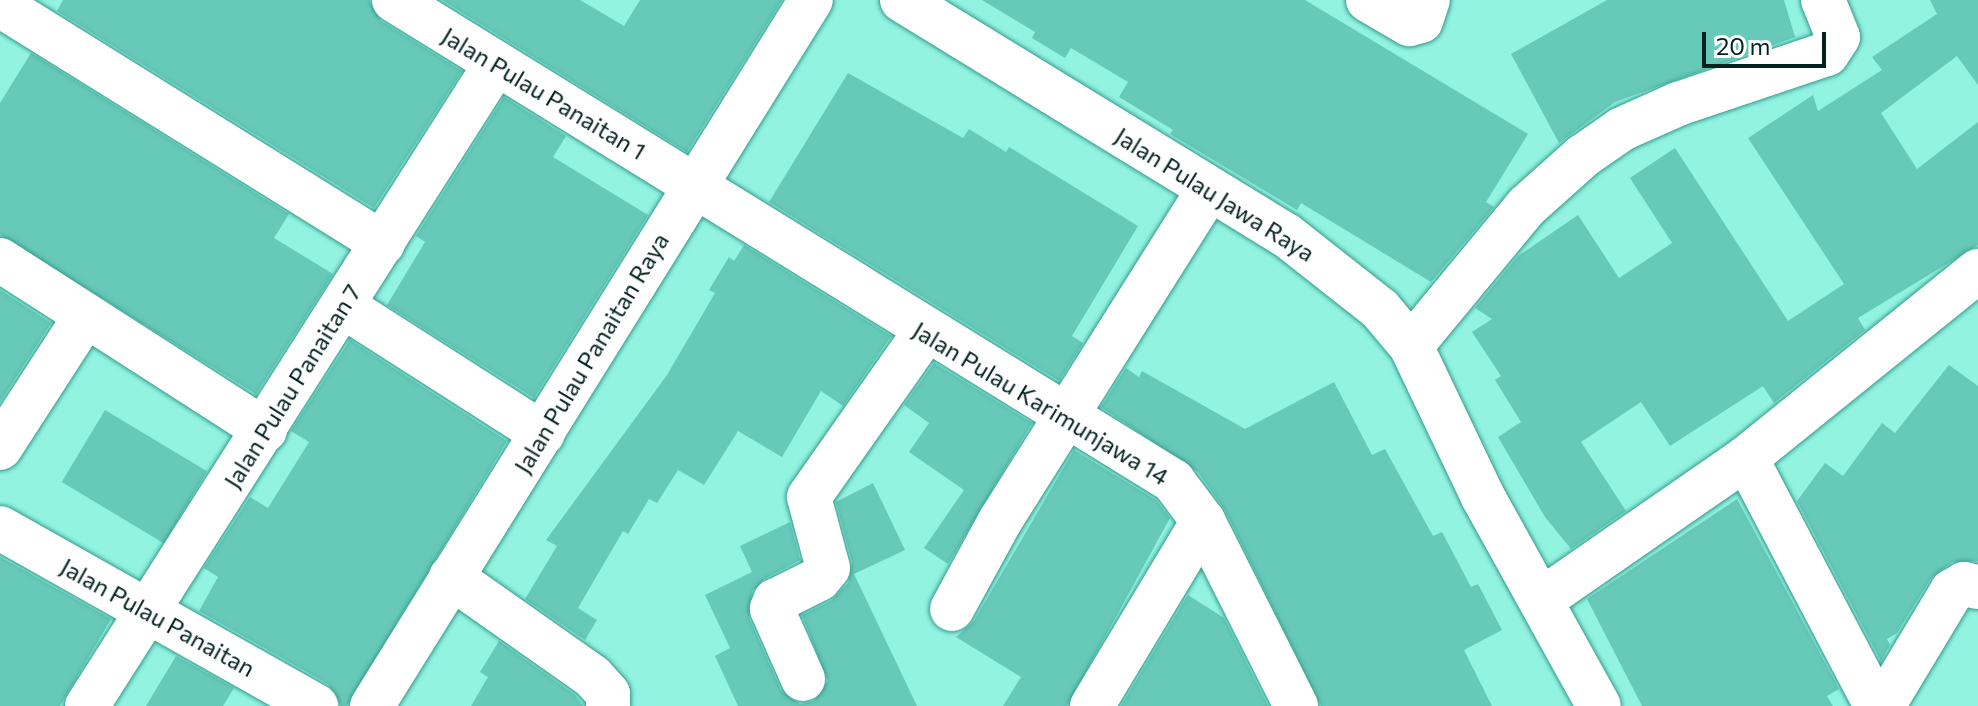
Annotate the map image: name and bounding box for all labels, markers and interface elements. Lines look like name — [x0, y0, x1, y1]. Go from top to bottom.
scale bar — [1706, 16, 1830, 66]
street label: Jalan Pulau Panaitan 1 — [437, 21, 651, 165]
text: 20 m — [1716, 31, 1770, 60]
street label: Jalan Pulau Jawa Raya — [1110, 121, 1320, 267]
street label: Jalan Pulau Panaitan Raya — [508, 228, 674, 478]
street label: Jalan Pulau Panaitan 7 — [217, 279, 367, 493]
street label: Jalan Pulau Karimunjawa 14 — [908, 315, 1174, 491]
street label: Jalan Pulau Panaitan — [56, 552, 260, 682]

